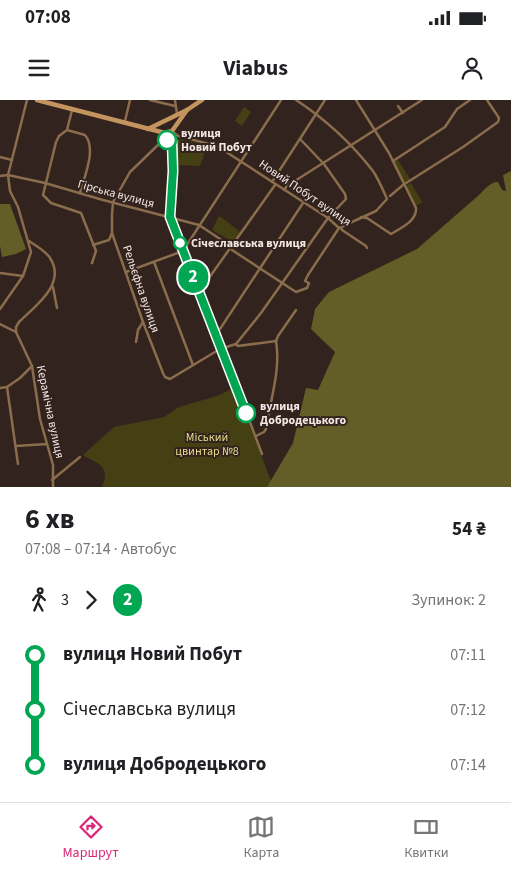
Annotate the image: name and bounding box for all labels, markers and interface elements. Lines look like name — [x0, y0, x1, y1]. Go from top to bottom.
text: 07:08 — [25, 4, 71, 31]
text: Viabus — [223, 52, 288, 84]
icon: menu — [25, 54, 53, 82]
icon: person — [458, 54, 486, 82]
place label: вулиця Новий Побут — [181, 125, 252, 156]
marker: вулиця Новий Побут — [157, 130, 177, 150]
street label: Новий Побут вулиця — [255, 156, 355, 230]
street label: Гірська вулиця — [76, 176, 156, 212]
place label: Січеславська вулиця — [191, 235, 306, 252]
marker: Січеславська вулиця — [173, 236, 187, 250]
street label: Рельєфна вулиця — [118, 243, 164, 335]
line badge: 2 — [177, 261, 209, 293]
text: 2 — [188, 264, 198, 289]
street label: Керамічна вулиця — [32, 364, 68, 460]
place label: вулиця Добродецького — [260, 398, 346, 429]
marker: вулиця Добродецького — [236, 403, 256, 423]
park label: Міський цвинтар №8 — [175, 429, 239, 460]
text: 6 хв — [25, 499, 75, 539]
text: 54 ₴ — [452, 516, 486, 543]
text: 07:08 – 07:14 · Автобус — [25, 538, 177, 560]
icon: walk — [25, 586, 53, 614]
icon: forward — [77, 586, 105, 614]
text: 2 — [123, 587, 132, 612]
text: 3 — [61, 589, 69, 611]
text: Зупинок: 2 — [411, 589, 486, 611]
text: вулиця Новий Побут — [63, 641, 242, 668]
text: 07:11 — [450, 644, 486, 666]
text: Січеславська вулиця — [63, 696, 236, 723]
text: 07:12 — [450, 699, 486, 721]
text: вулиця Добродецького — [63, 751, 266, 778]
text: 07:14 — [450, 754, 486, 776]
tab: Маршрут — [62, 813, 119, 863]
tab: Карта — [243, 813, 279, 863]
tab: Квитки — [404, 813, 449, 863]

